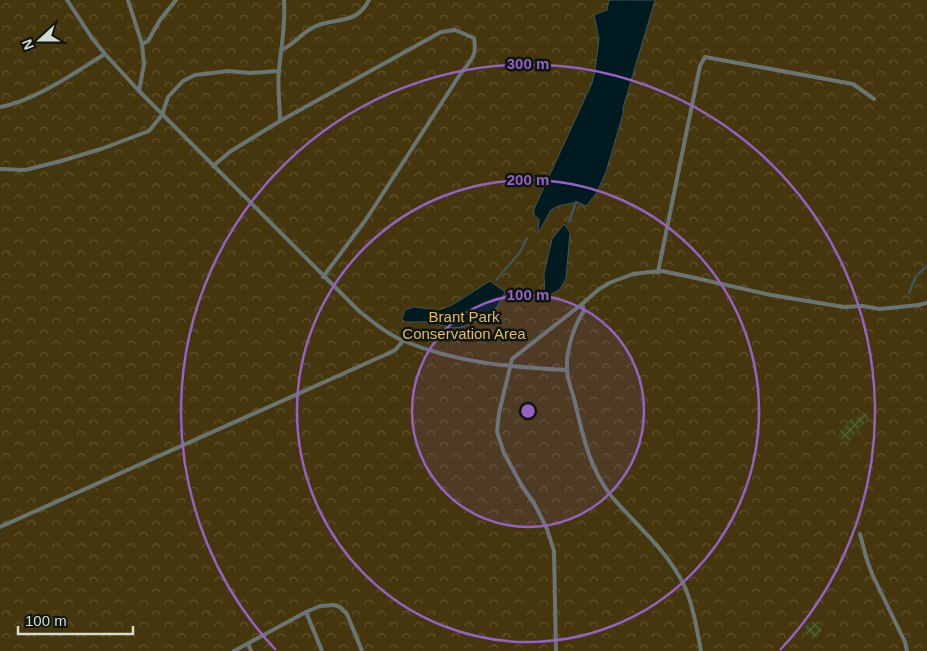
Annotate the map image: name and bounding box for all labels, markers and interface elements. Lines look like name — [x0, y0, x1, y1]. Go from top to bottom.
north arrow — [15, 15, 65, 65]
text: N — [19, 37, 37, 52]
text: 300 m — [507, 55, 549, 72]
text: 200 m — [507, 171, 549, 188]
text: 100 m — [507, 286, 549, 303]
park label: Brant Park Conservation Area — [402, 308, 526, 342]
centre of rings — [519, 402, 537, 420]
scale bar — [18, 604, 132, 636]
text: 100 m — [25, 612, 67, 629]

